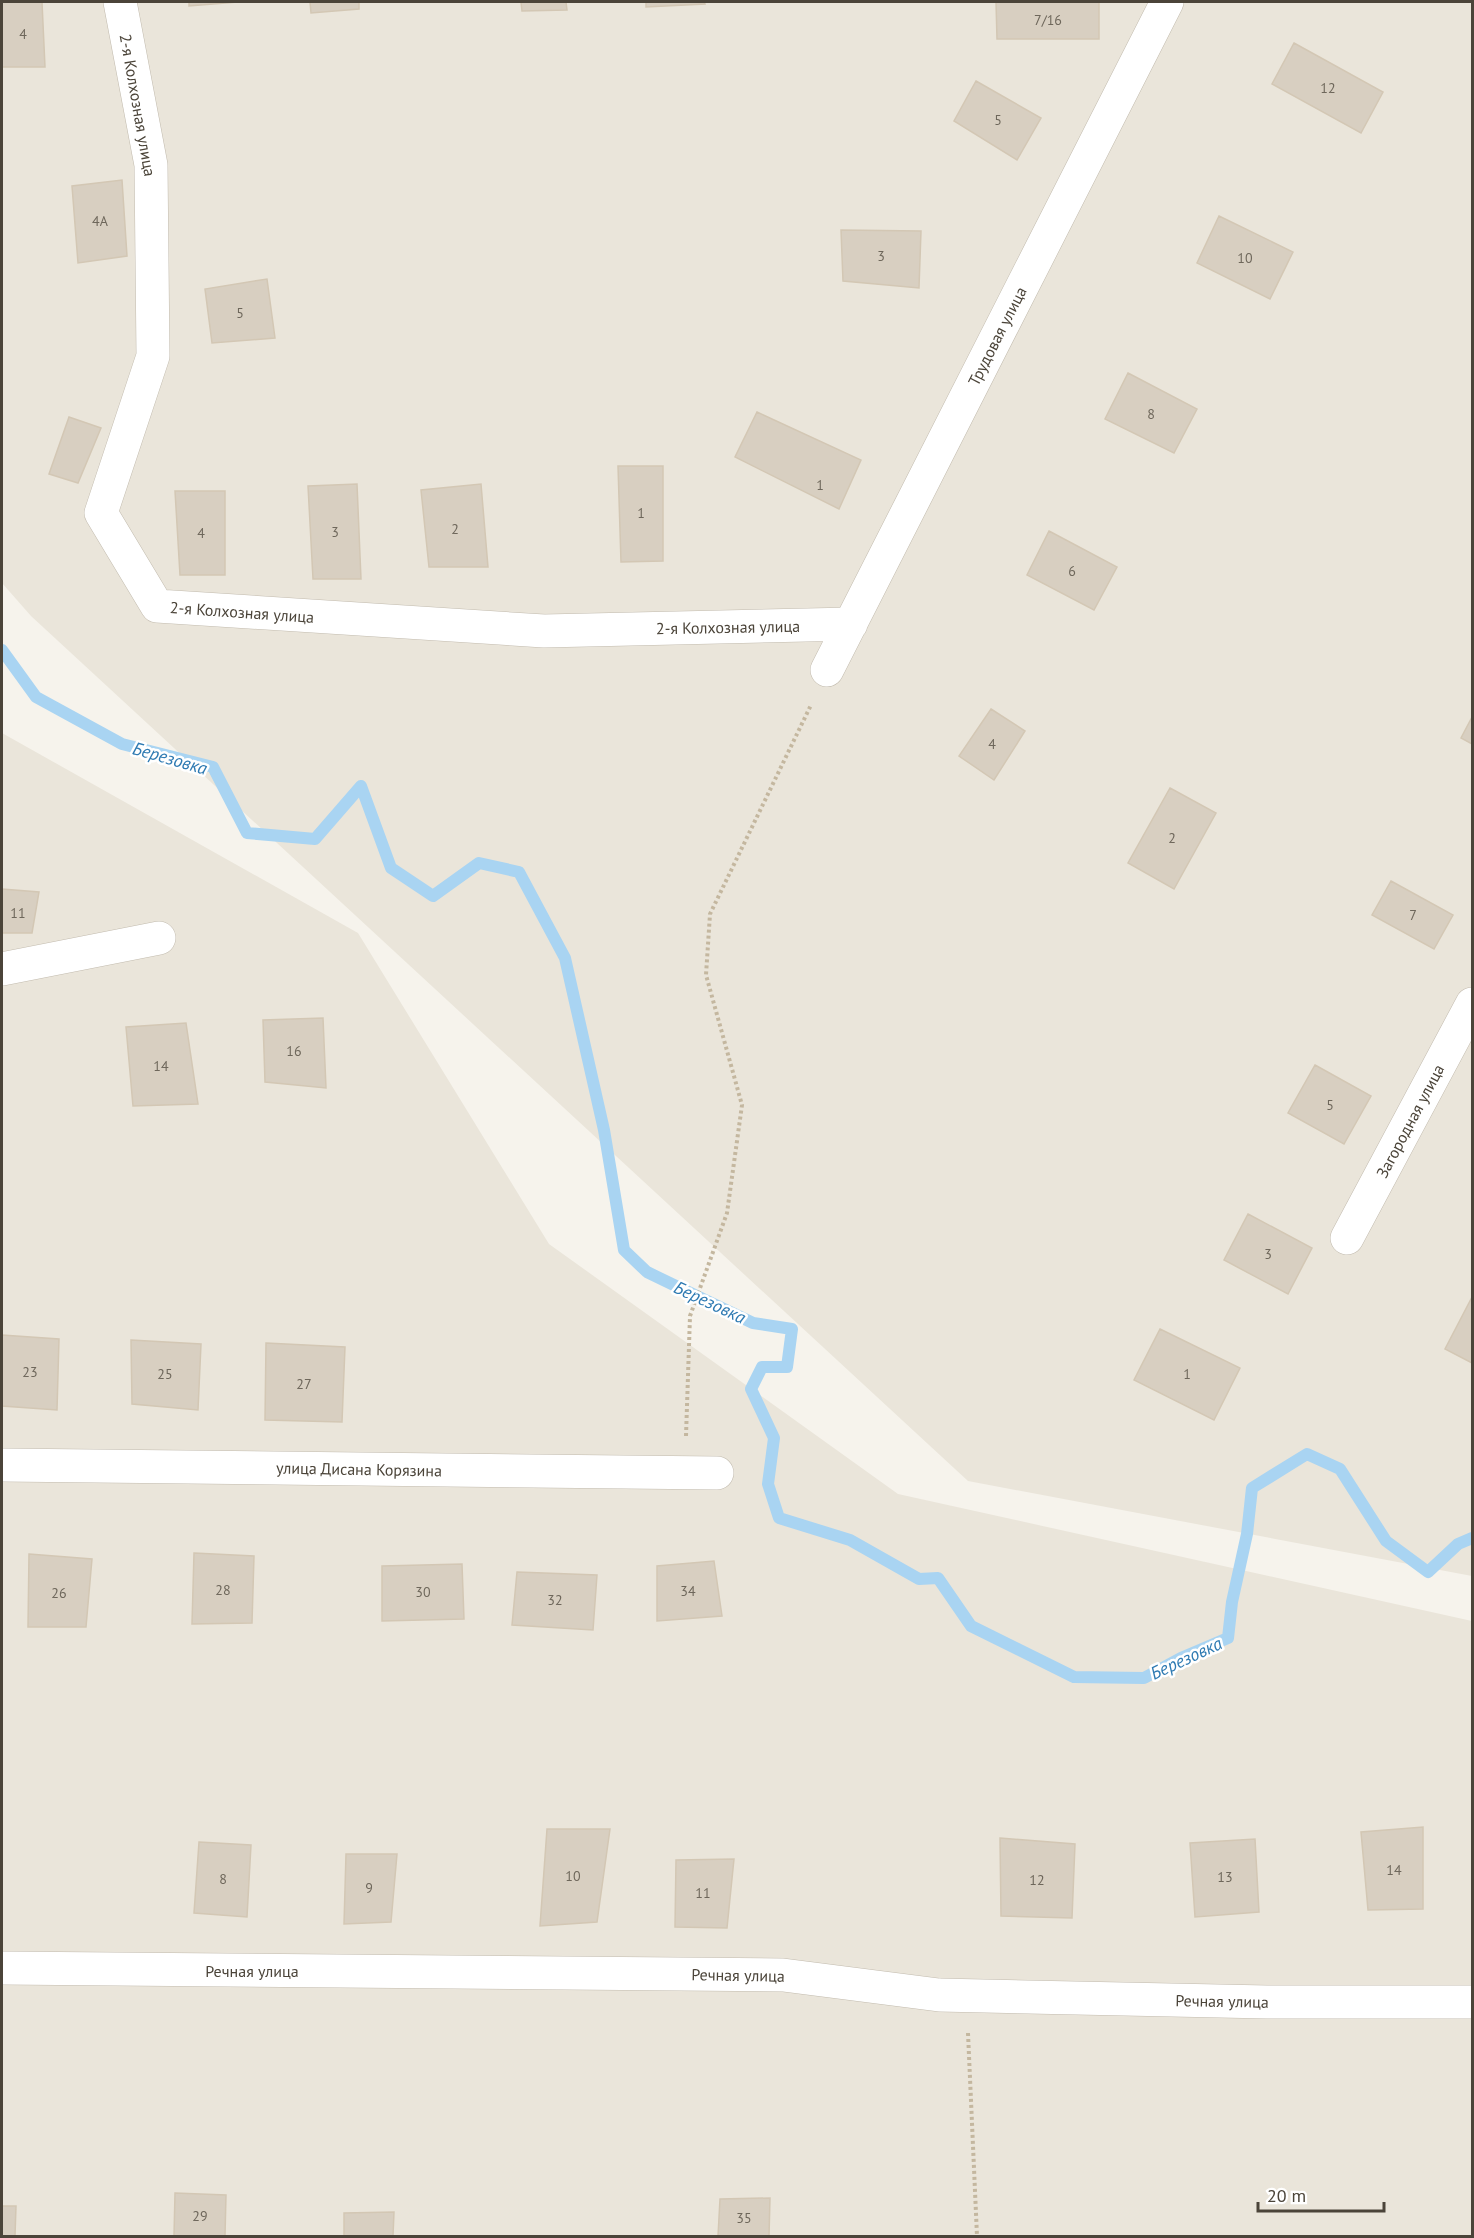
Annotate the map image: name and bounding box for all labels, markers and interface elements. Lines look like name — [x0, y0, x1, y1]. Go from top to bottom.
house number: 7/16 — [1034, 11, 1062, 29]
house number: 4 — [19, 25, 27, 43]
street label: 2-я Колхозная улица — [116, 32, 160, 178]
house number: 12 — [1320, 79, 1336, 97]
house number: 5 — [994, 111, 1002, 129]
house number: 4А — [92, 212, 109, 230]
house number: 3 — [877, 247, 885, 265]
house number: 10 — [1237, 249, 1253, 267]
street label: Трудовая улица — [963, 283, 1031, 389]
house number: 5 — [236, 304, 244, 322]
house number: 8 — [1147, 405, 1155, 423]
house number: 1 — [816, 476, 824, 494]
house number: 1 — [637, 504, 645, 522]
house number: 2 — [451, 520, 459, 538]
house number: 3 — [331, 523, 339, 541]
house number: 4 — [197, 524, 205, 542]
house number: 6 — [1068, 562, 1076, 580]
street label: 2-я Колхозная улица — [169, 597, 315, 627]
street label: 2-я Колхозная улица — [656, 616, 800, 638]
house number: 4 — [988, 735, 996, 753]
water label: Березовка — [130, 736, 210, 780]
house number: 2 — [1168, 829, 1176, 847]
house number: 11 — [10, 904, 26, 922]
house number: 7 — [1409, 906, 1417, 924]
house number: 16 — [286, 1042, 302, 1060]
house number: 14 — [153, 1057, 169, 1075]
street label: Загородная улица — [1372, 1061, 1448, 1181]
house number: 5 — [1326, 1096, 1334, 1114]
house number: 3 — [1264, 1245, 1272, 1263]
water label: Березовка — [670, 1275, 750, 1329]
house number: 23 — [22, 1363, 38, 1381]
house number: 25 — [157, 1365, 173, 1383]
house number: 1 — [1183, 1365, 1191, 1383]
house number: 27 — [296, 1375, 312, 1393]
street label: улица Дисана Корязина — [276, 1458, 442, 1480]
house number: 28 — [215, 1581, 231, 1599]
house number: 34 — [680, 1582, 696, 1600]
house number: 30 — [415, 1583, 431, 1601]
house number: 26 — [51, 1584, 67, 1602]
house number: 32 — [547, 1591, 563, 1609]
water label: Березовка — [1146, 1631, 1226, 1685]
house number: 14 — [1386, 1861, 1402, 1879]
house number: 10 — [565, 1867, 581, 1885]
house number: 13 — [1217, 1868, 1233, 1886]
house number: 8 — [219, 1870, 227, 1888]
house number: 12 — [1029, 1871, 1045, 1889]
house number: 9 — [365, 1879, 373, 1897]
house number: 11 — [695, 1884, 711, 1902]
street label: Речная улица — [205, 1961, 299, 1981]
street label: Речная улица — [691, 1964, 785, 1986]
street label: Речная улица — [1175, 1990, 1269, 2012]
scale bar — [1258, 2175, 1384, 2213]
text: 20 m — [1267, 2184, 1306, 2207]
house number: 29 — [192, 2207, 208, 2225]
house number: 35 — [736, 2209, 752, 2227]

